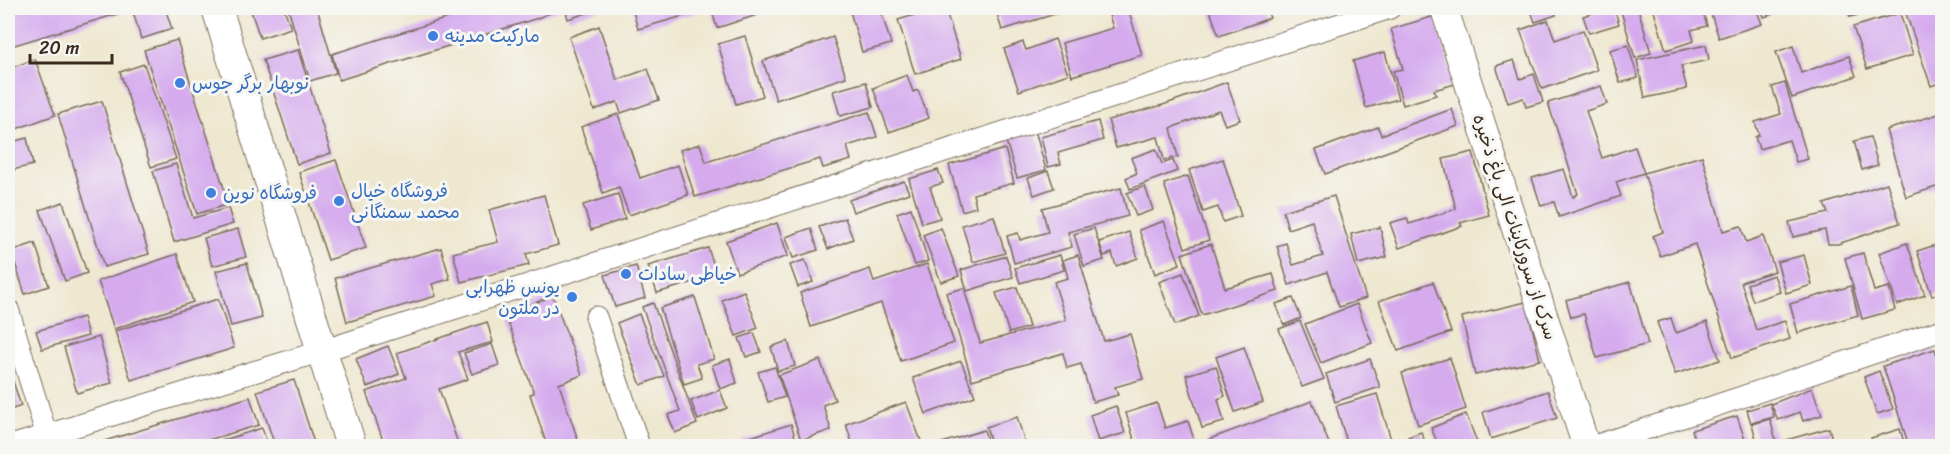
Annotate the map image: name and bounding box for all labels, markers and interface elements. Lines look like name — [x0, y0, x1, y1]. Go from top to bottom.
place label: مارکیت مدینه — [445, 20, 540, 52]
scale bar — [30, 27, 112, 65]
marker: مارکیت مدینه — [426, 29, 440, 43]
text: 20 m — [39, 32, 79, 64]
place label: نوبهار برگر جوس — [192, 67, 309, 99]
marker: نوبهار برگر جوس — [173, 76, 187, 90]
street label: سرک از سرورکاینات الی باغ ذخیره — [1463, 110, 1567, 344]
place label: فروشگاه خیال محمد سمنگانی — [351, 175, 460, 228]
place label: فروشگاه نوین — [223, 177, 317, 209]
marker: فروشگاه نوین — [204, 186, 218, 200]
marker: فروشگاه خیال محمد سمنگانی — [332, 194, 346, 208]
place label: خیاطی سادات — [638, 258, 737, 290]
marker: خیاطی سادات — [619, 267, 633, 281]
place label: یونس ظهرابی در ملتون — [465, 271, 560, 324]
marker: یونس ظهرابی در ملتون — [565, 290, 579, 304]

